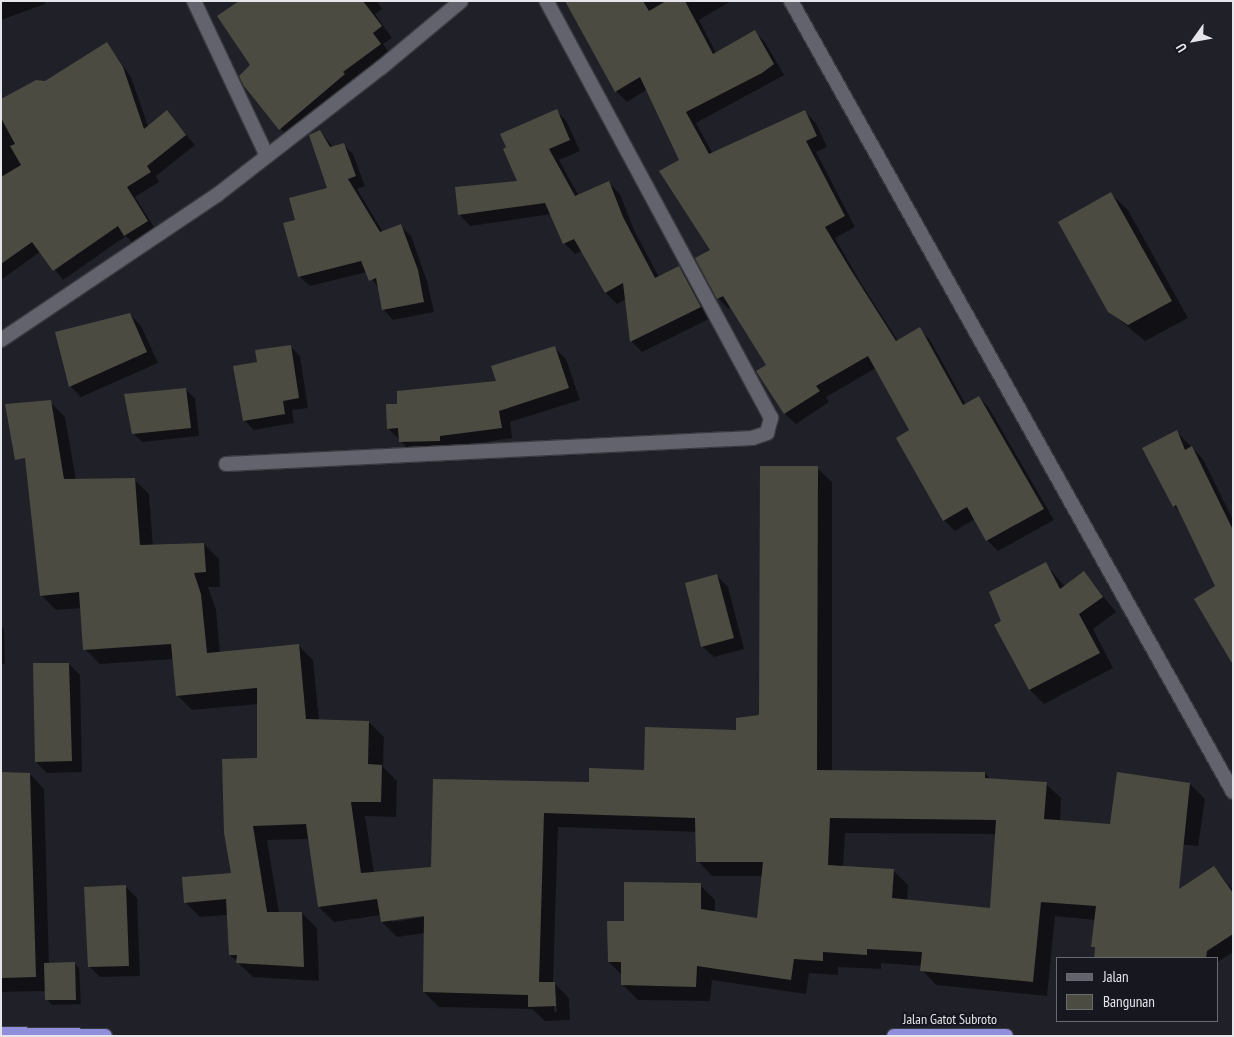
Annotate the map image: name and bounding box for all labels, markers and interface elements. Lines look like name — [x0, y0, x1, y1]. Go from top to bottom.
north arrow — [1169, 15, 1219, 65]
text: U — [1172, 40, 1191, 56]
legend — [1056, 957, 1219, 1022]
text: Jalan — [1103, 967, 1129, 986]
text: Bangunan — [1103, 992, 1155, 1011]
street label: Jalan Gatot Subroto — [903, 1011, 997, 1027]

